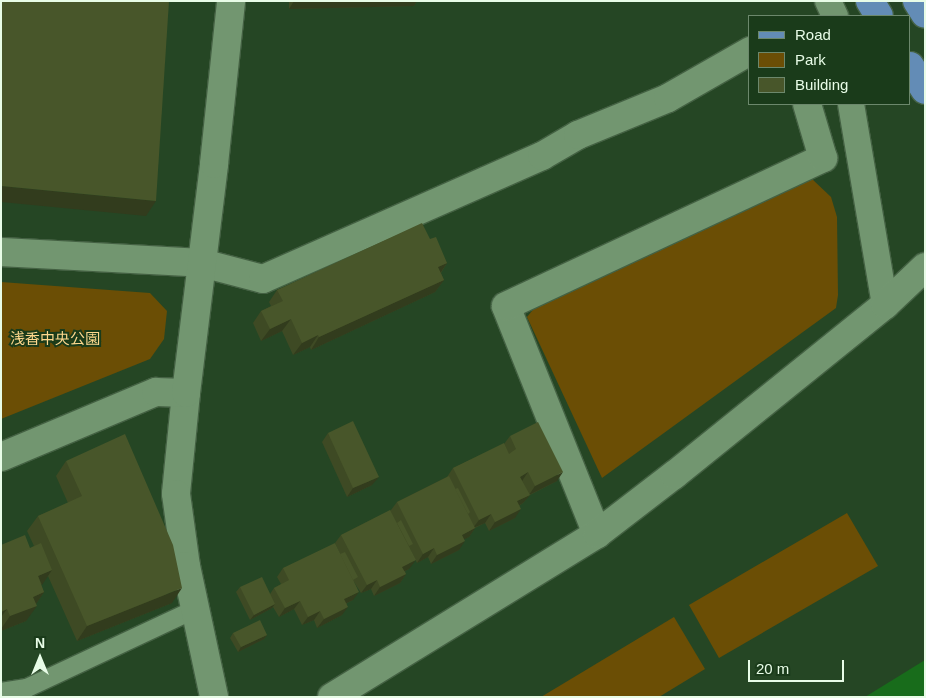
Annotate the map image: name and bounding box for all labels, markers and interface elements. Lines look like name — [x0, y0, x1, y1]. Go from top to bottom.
legend — [748, 15, 911, 105]
text: Road — [795, 26, 831, 43]
text: Park — [795, 51, 826, 68]
text: Building — [795, 76, 848, 93]
park label: 浅香中央公園 — [10, 330, 100, 348]
north arrow — [15, 633, 65, 683]
text: N — [35, 635, 45, 651]
scale bar — [751, 650, 847, 682]
text: 20 m — [756, 660, 789, 677]

